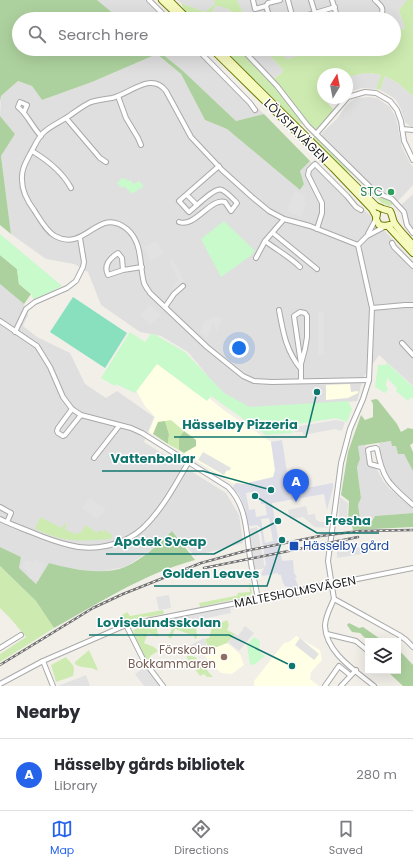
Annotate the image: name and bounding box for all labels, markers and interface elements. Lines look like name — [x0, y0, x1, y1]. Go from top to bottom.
search box — [12, 12, 401, 56]
icon: search — [26, 23, 48, 45]
text: Search here — [58, 24, 148, 45]
north arrow — [317, 68, 353, 104]
street label: LÖVSTAVÄGEN — [260, 95, 332, 167]
place label: STC — [360, 183, 383, 200]
marker: STC — [386, 187, 396, 197]
your location — [229, 338, 249, 358]
callout: Hässelby Pizzeria — [174, 412, 306, 437]
text: Hässelby Pizzeria — [182, 415, 298, 434]
callout: Vattenbollar — [102, 446, 203, 471]
text: Vattenbollar — [111, 449, 196, 468]
pin: A — [283, 469, 309, 502]
callout: Fresha — [317, 508, 379, 533]
text: Fresha — [325, 511, 371, 530]
callout: Apotek Sveap — [106, 529, 214, 554]
text: Apotek Sveap — [114, 532, 206, 551]
place label: Hässelby gård — [303, 537, 389, 554]
marker: Hässelby gård — [288, 540, 300, 552]
callout: Golden Leaves — [154, 561, 267, 586]
text: Golden Leaves — [163, 564, 259, 583]
street label: MALTESHOLMSVÄGEN — [233, 571, 357, 612]
callout: Loviselundsskolan — [89, 610, 229, 635]
text: Loviselundsskolan — [97, 613, 221, 632]
map controls — [365, 638, 401, 674]
button: layers — [365, 638, 401, 674]
place label: Förskolan Bokkammaren — [128, 641, 216, 672]
marker: Förskolan Bokkammaren — [219, 652, 229, 662]
text: Nearby — [16, 700, 80, 724]
text: Hässelby gårds bibliotek — [54, 754, 245, 775]
text: A — [24, 765, 34, 784]
text: 280 m — [356, 765, 397, 784]
text: Library — [54, 776, 97, 795]
tab: Map — [50, 818, 74, 859]
tab: Directions — [174, 818, 229, 859]
tab: Saved — [329, 818, 363, 859]

